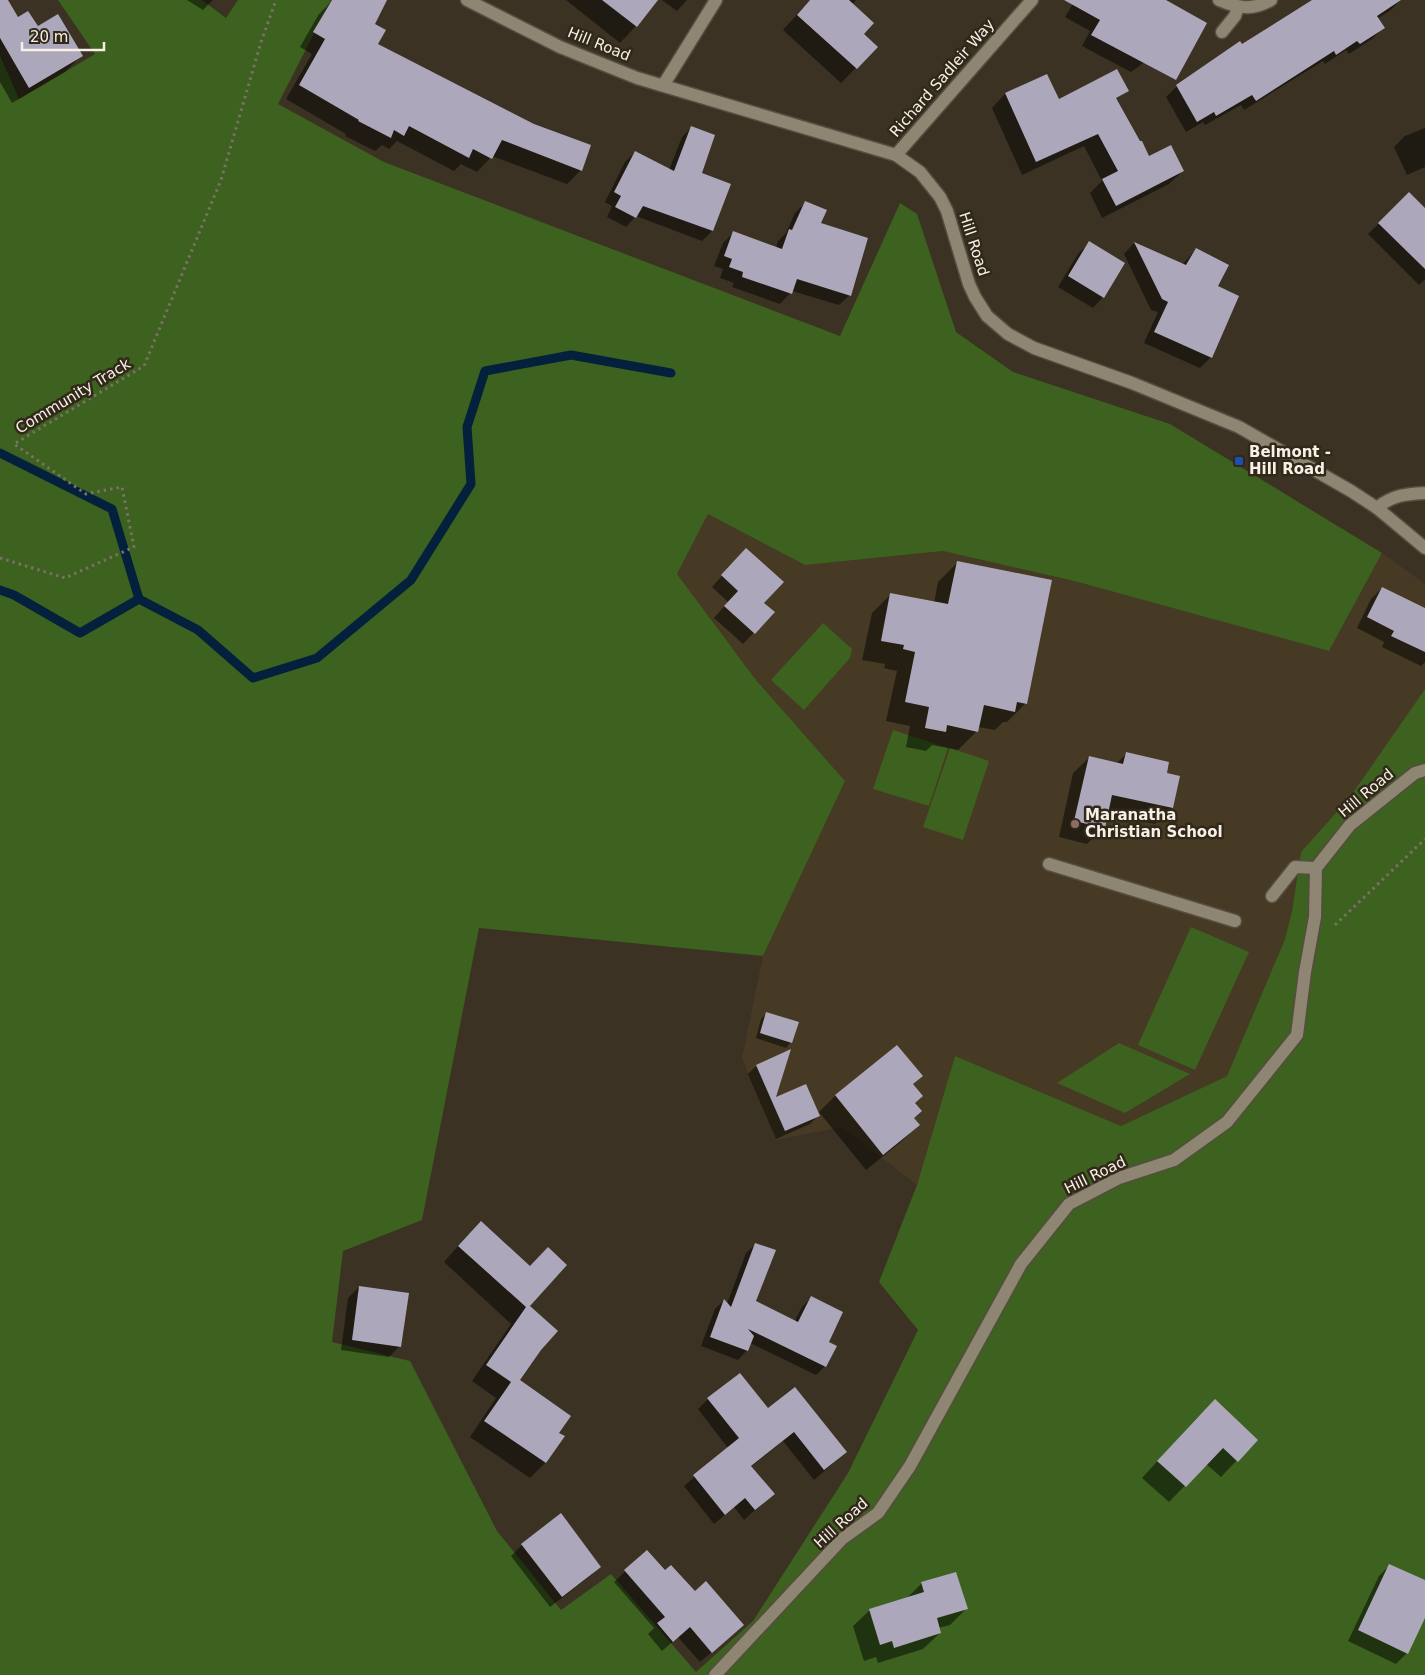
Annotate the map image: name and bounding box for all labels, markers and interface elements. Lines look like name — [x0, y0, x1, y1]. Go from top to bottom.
street label: Richard Sadleir Way — [886, 15, 998, 141]
scale bar — [22, 20, 105, 52]
street label: Hill Road — [565, 23, 633, 65]
text: 20 m — [30, 28, 68, 46]
street label: Hill Road — [955, 210, 993, 278]
street label: Community Track — [12, 354, 134, 437]
place label: Belmont - Hill Road — [1249, 443, 1331, 478]
marker: Belmont - Hill Road — [1233, 455, 1245, 467]
street label: Hill Road — [1335, 765, 1397, 821]
place label: Maranatha Christian School — [1085, 806, 1223, 841]
marker: Maranatha Christian School — [1069, 818, 1081, 830]
street label: Hill Road — [1061, 1152, 1129, 1198]
street label: Hill Road — [810, 1494, 872, 1552]

